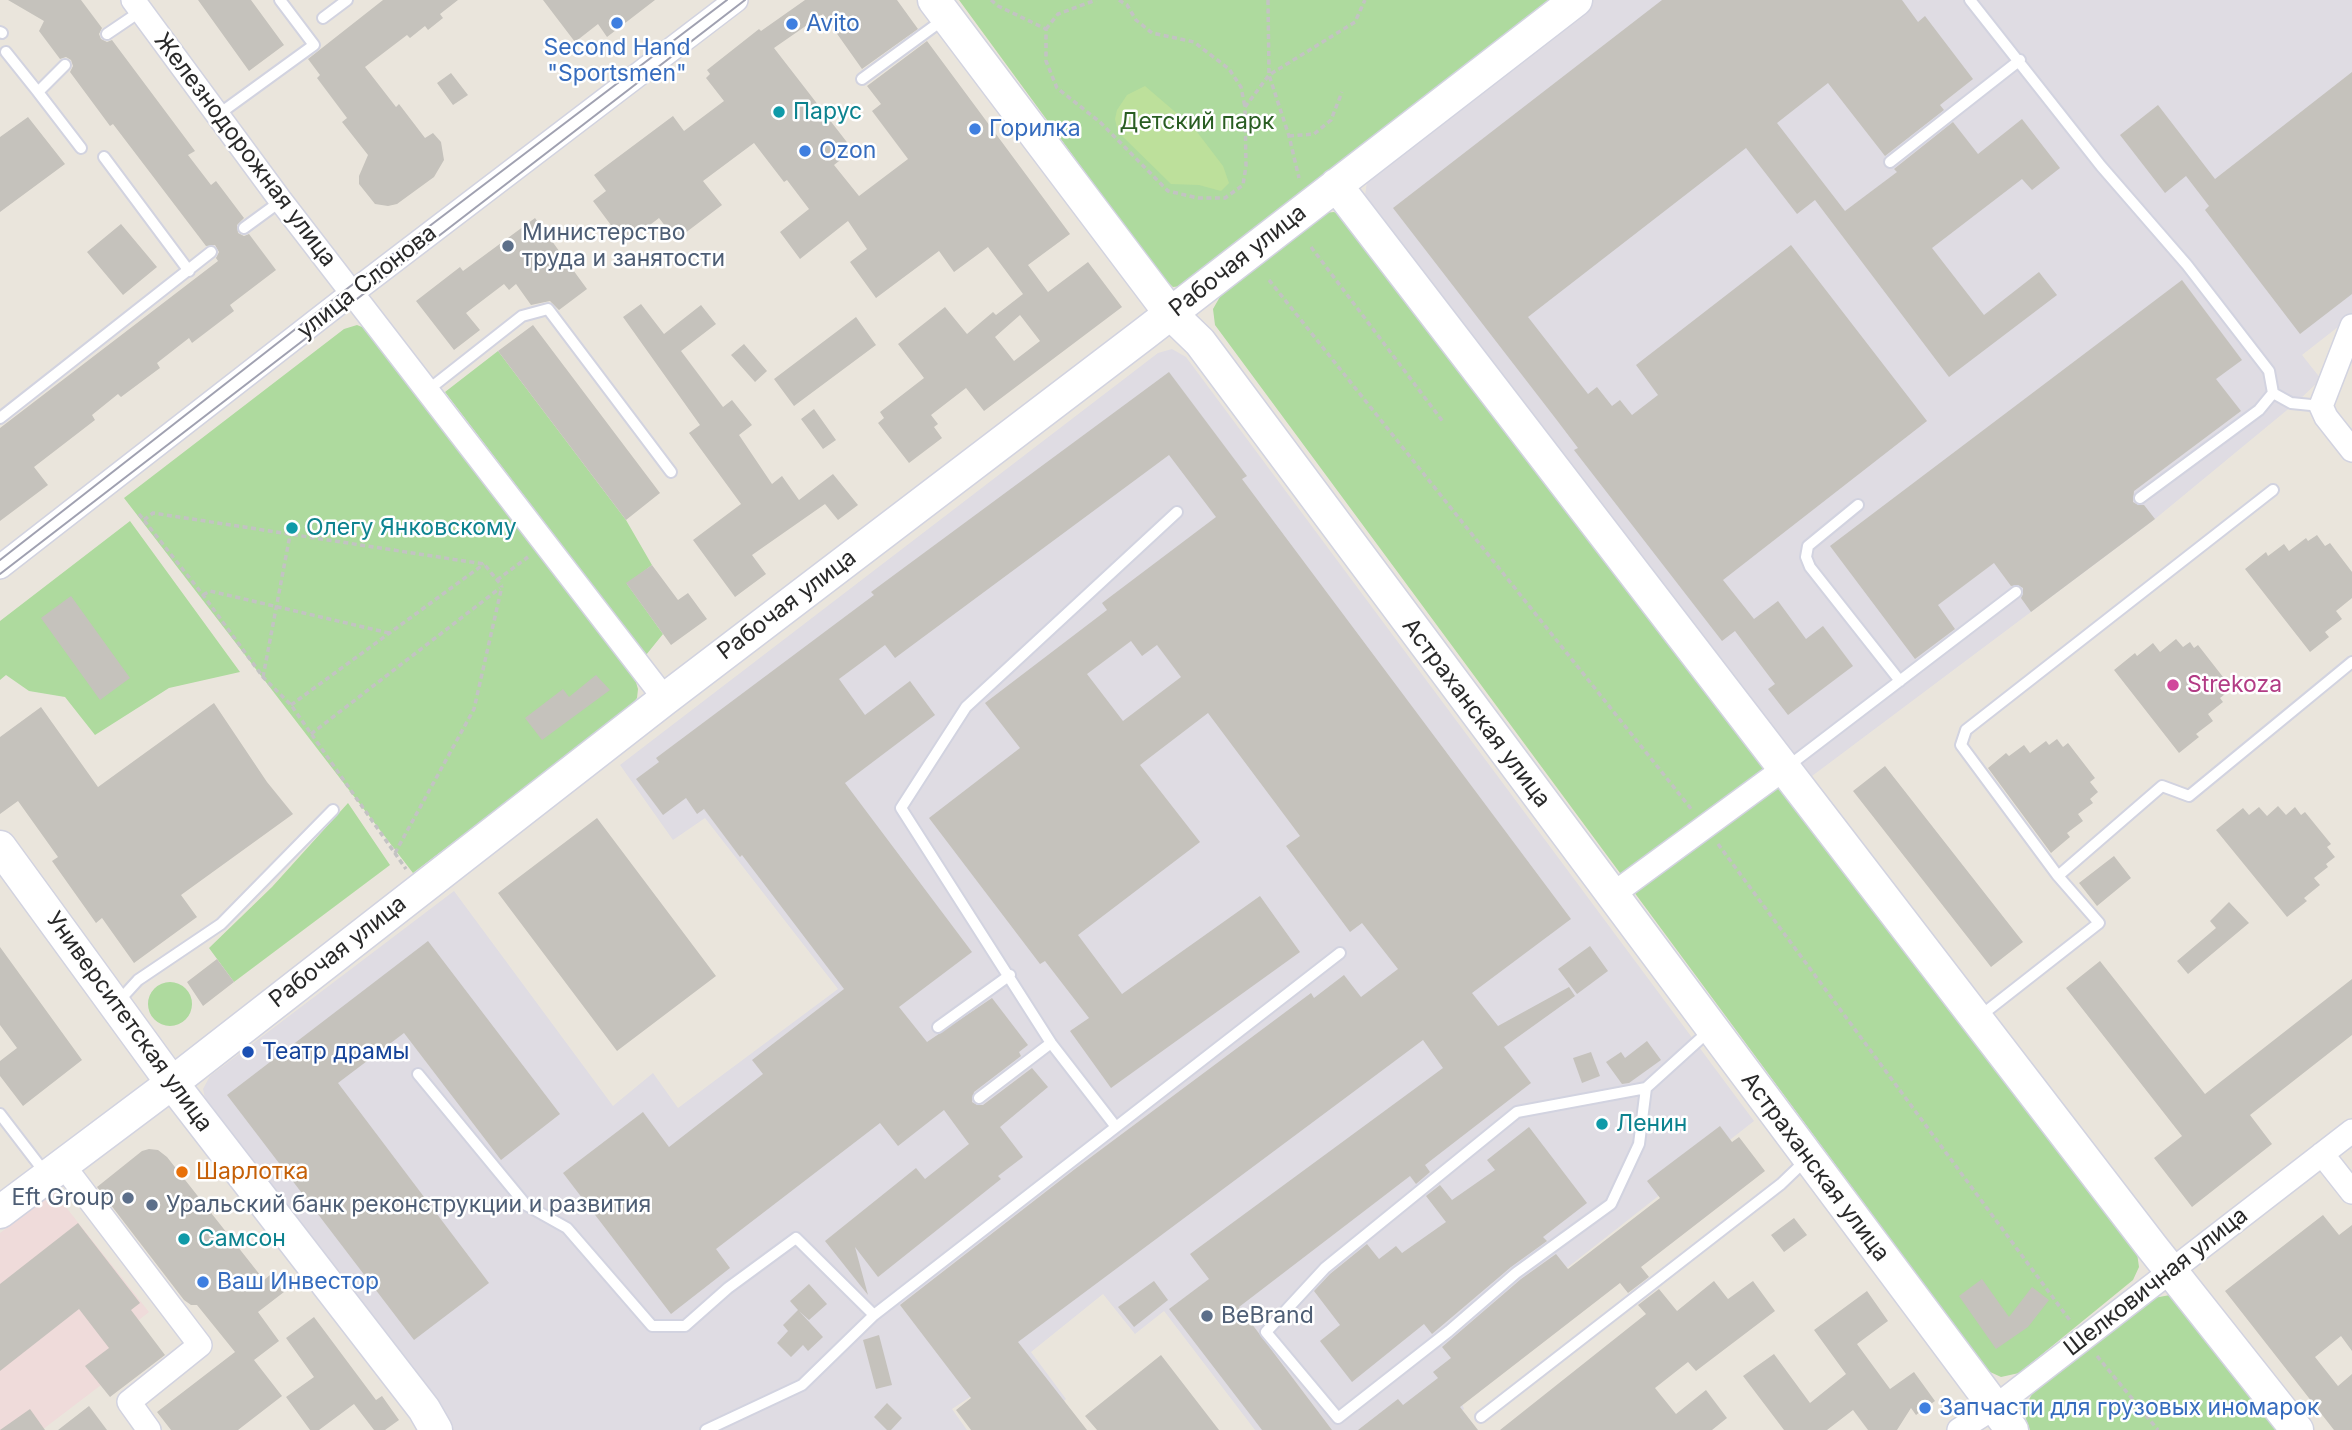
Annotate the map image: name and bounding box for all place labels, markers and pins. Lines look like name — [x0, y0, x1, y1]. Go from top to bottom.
place label: Avito — [806, 10, 860, 38]
marker: Second Hand "Sportsmen" — [609, 15, 625, 31]
marker: Avito — [784, 16, 800, 32]
place label: Second Hand "Sportsmen" — [544, 34, 690, 88]
place label: Парус — [793, 98, 862, 126]
marker: Парус — [771, 104, 787, 120]
place label: Горилка — [989, 115, 1081, 143]
marker: Горилка — [967, 121, 983, 137]
place label: Ozon — [819, 137, 876, 165]
marker: Ozon — [797, 143, 813, 159]
place label: Министерство труда и занятости — [522, 219, 725, 273]
marker: Министерство труда и занятости — [500, 238, 516, 254]
place label: Олегу Янковскому — [306, 514, 517, 542]
marker: Олегу Янковскому — [284, 520, 300, 536]
place label: Strekoza — [2187, 671, 2282, 699]
marker: Strekoza — [2165, 677, 2181, 693]
place label: Театр драмы — [262, 1038, 410, 1066]
marker: Театр драмы — [240, 1044, 256, 1060]
place label: Ленин — [1616, 1110, 1687, 1138]
marker: Ленин — [1594, 1116, 1610, 1132]
place label: Шарлотка — [196, 1158, 308, 1186]
marker: Шарлотка — [174, 1164, 190, 1180]
place label: Eft Group — [12, 1184, 114, 1212]
marker: Eft Group — [120, 1190, 136, 1206]
place label: Уральский банк реконструкции и развития — [166, 1191, 651, 1219]
marker: Уральский банк реконструкции и развития — [144, 1197, 160, 1213]
place label: Самсон — [198, 1225, 286, 1253]
marker: Самсон — [176, 1231, 192, 1247]
place label: Ваш Инвестор — [217, 1268, 379, 1296]
marker: Ваш Инвестор — [195, 1274, 211, 1290]
place label: BeBrand — [1221, 1302, 1314, 1330]
marker: BeBrand — [1199, 1308, 1215, 1324]
place label: Запчасти для грузовых иномарок — [1939, 1394, 2320, 1422]
marker: Запчасти для грузовых иномарок — [1917, 1400, 1933, 1416]

